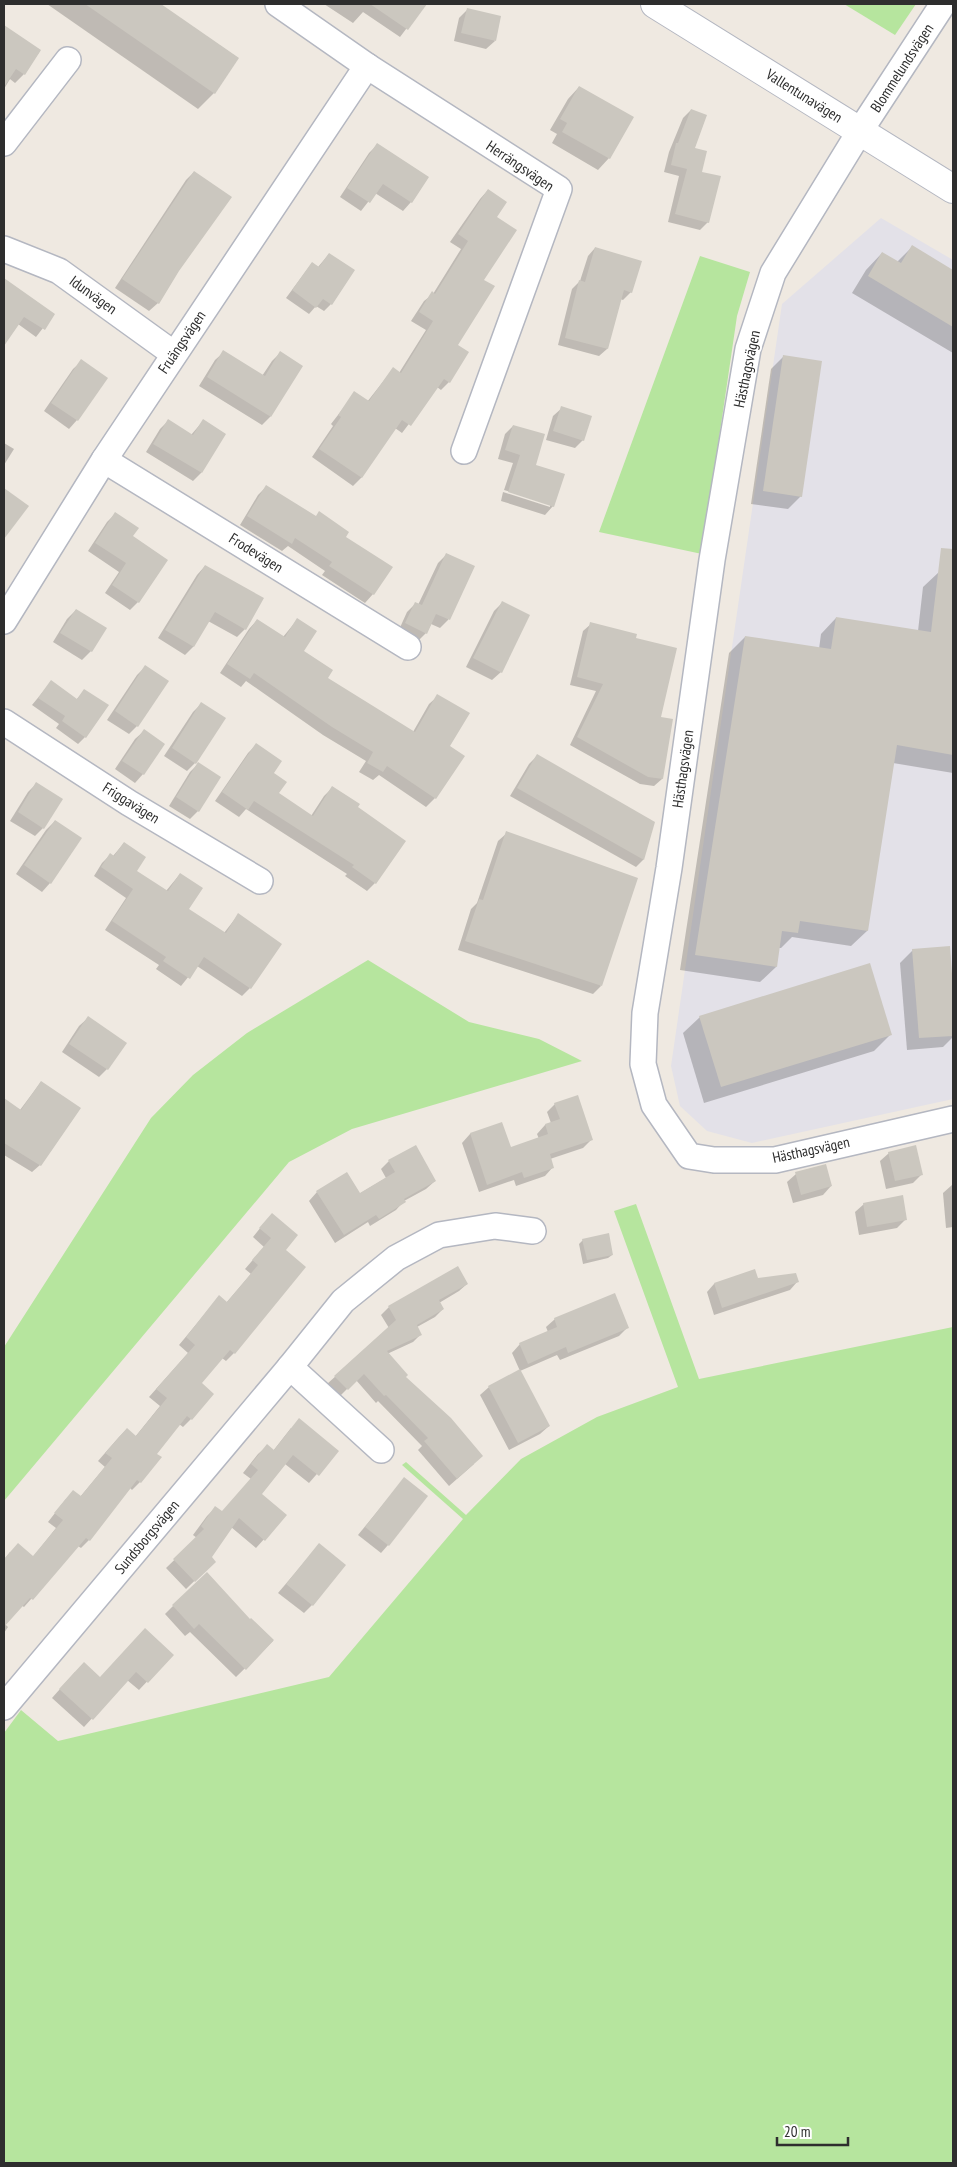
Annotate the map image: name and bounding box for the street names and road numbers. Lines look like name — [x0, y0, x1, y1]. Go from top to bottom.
street label: Blommelundsvägen — [866, 20, 937, 116]
street label: Vallentunavägen — [762, 64, 846, 127]
street label: Herrängsvägen — [483, 136, 558, 195]
street label: Idunvägen — [66, 271, 121, 318]
street label: Fruängsvägen — [154, 307, 210, 377]
street label: Hästhagsvägen — [729, 329, 764, 409]
street label: Frodevägen — [226, 529, 287, 577]
street label: Hästhagsvägen — [668, 729, 697, 809]
street label: Friggavägen — [99, 778, 163, 827]
street label: Hästhagsvägen — [771, 1132, 851, 1167]
street label: Sundsborgsvägen — [110, 1496, 183, 1578]

